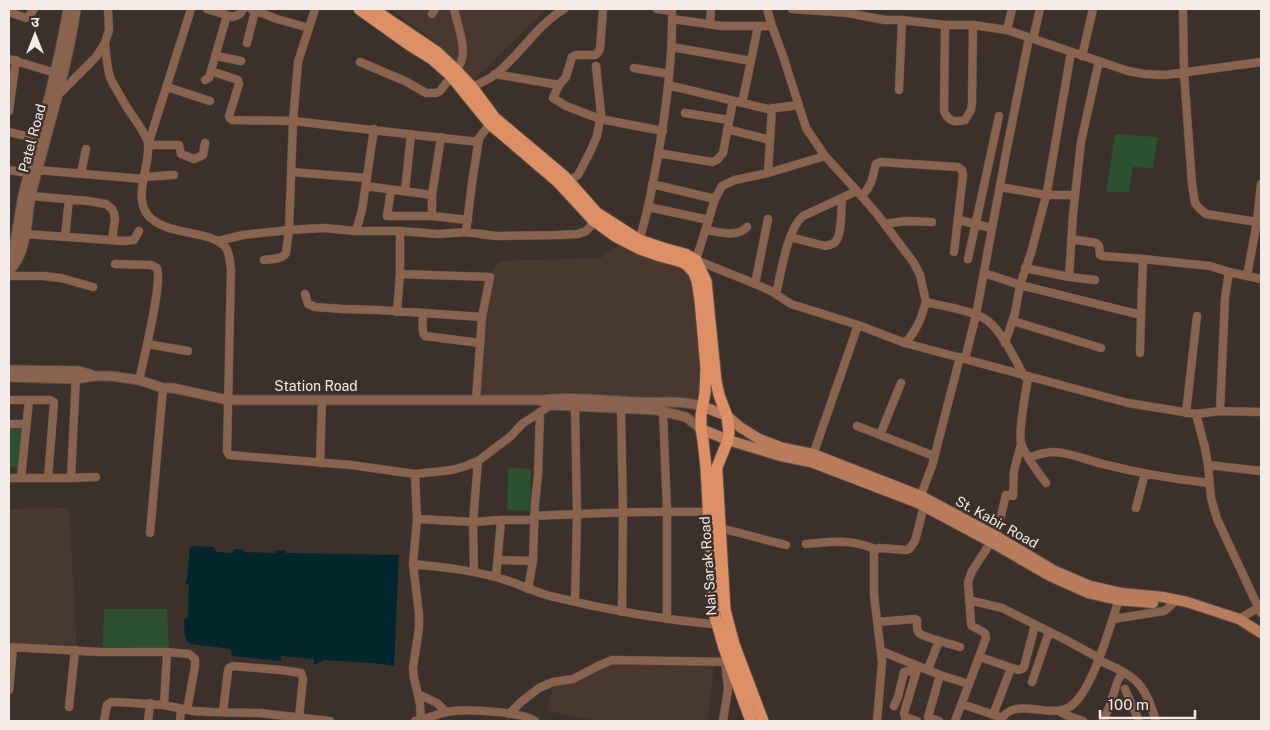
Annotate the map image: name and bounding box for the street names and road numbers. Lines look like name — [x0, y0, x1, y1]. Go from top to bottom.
street label: Patel Road — [15, 102, 49, 174]
street label: Station Road — [274, 378, 358, 394]
street label: St. Kabir Road — [953, 493, 1041, 551]
street label: Nai Sarak Road — [697, 516, 719, 616]

